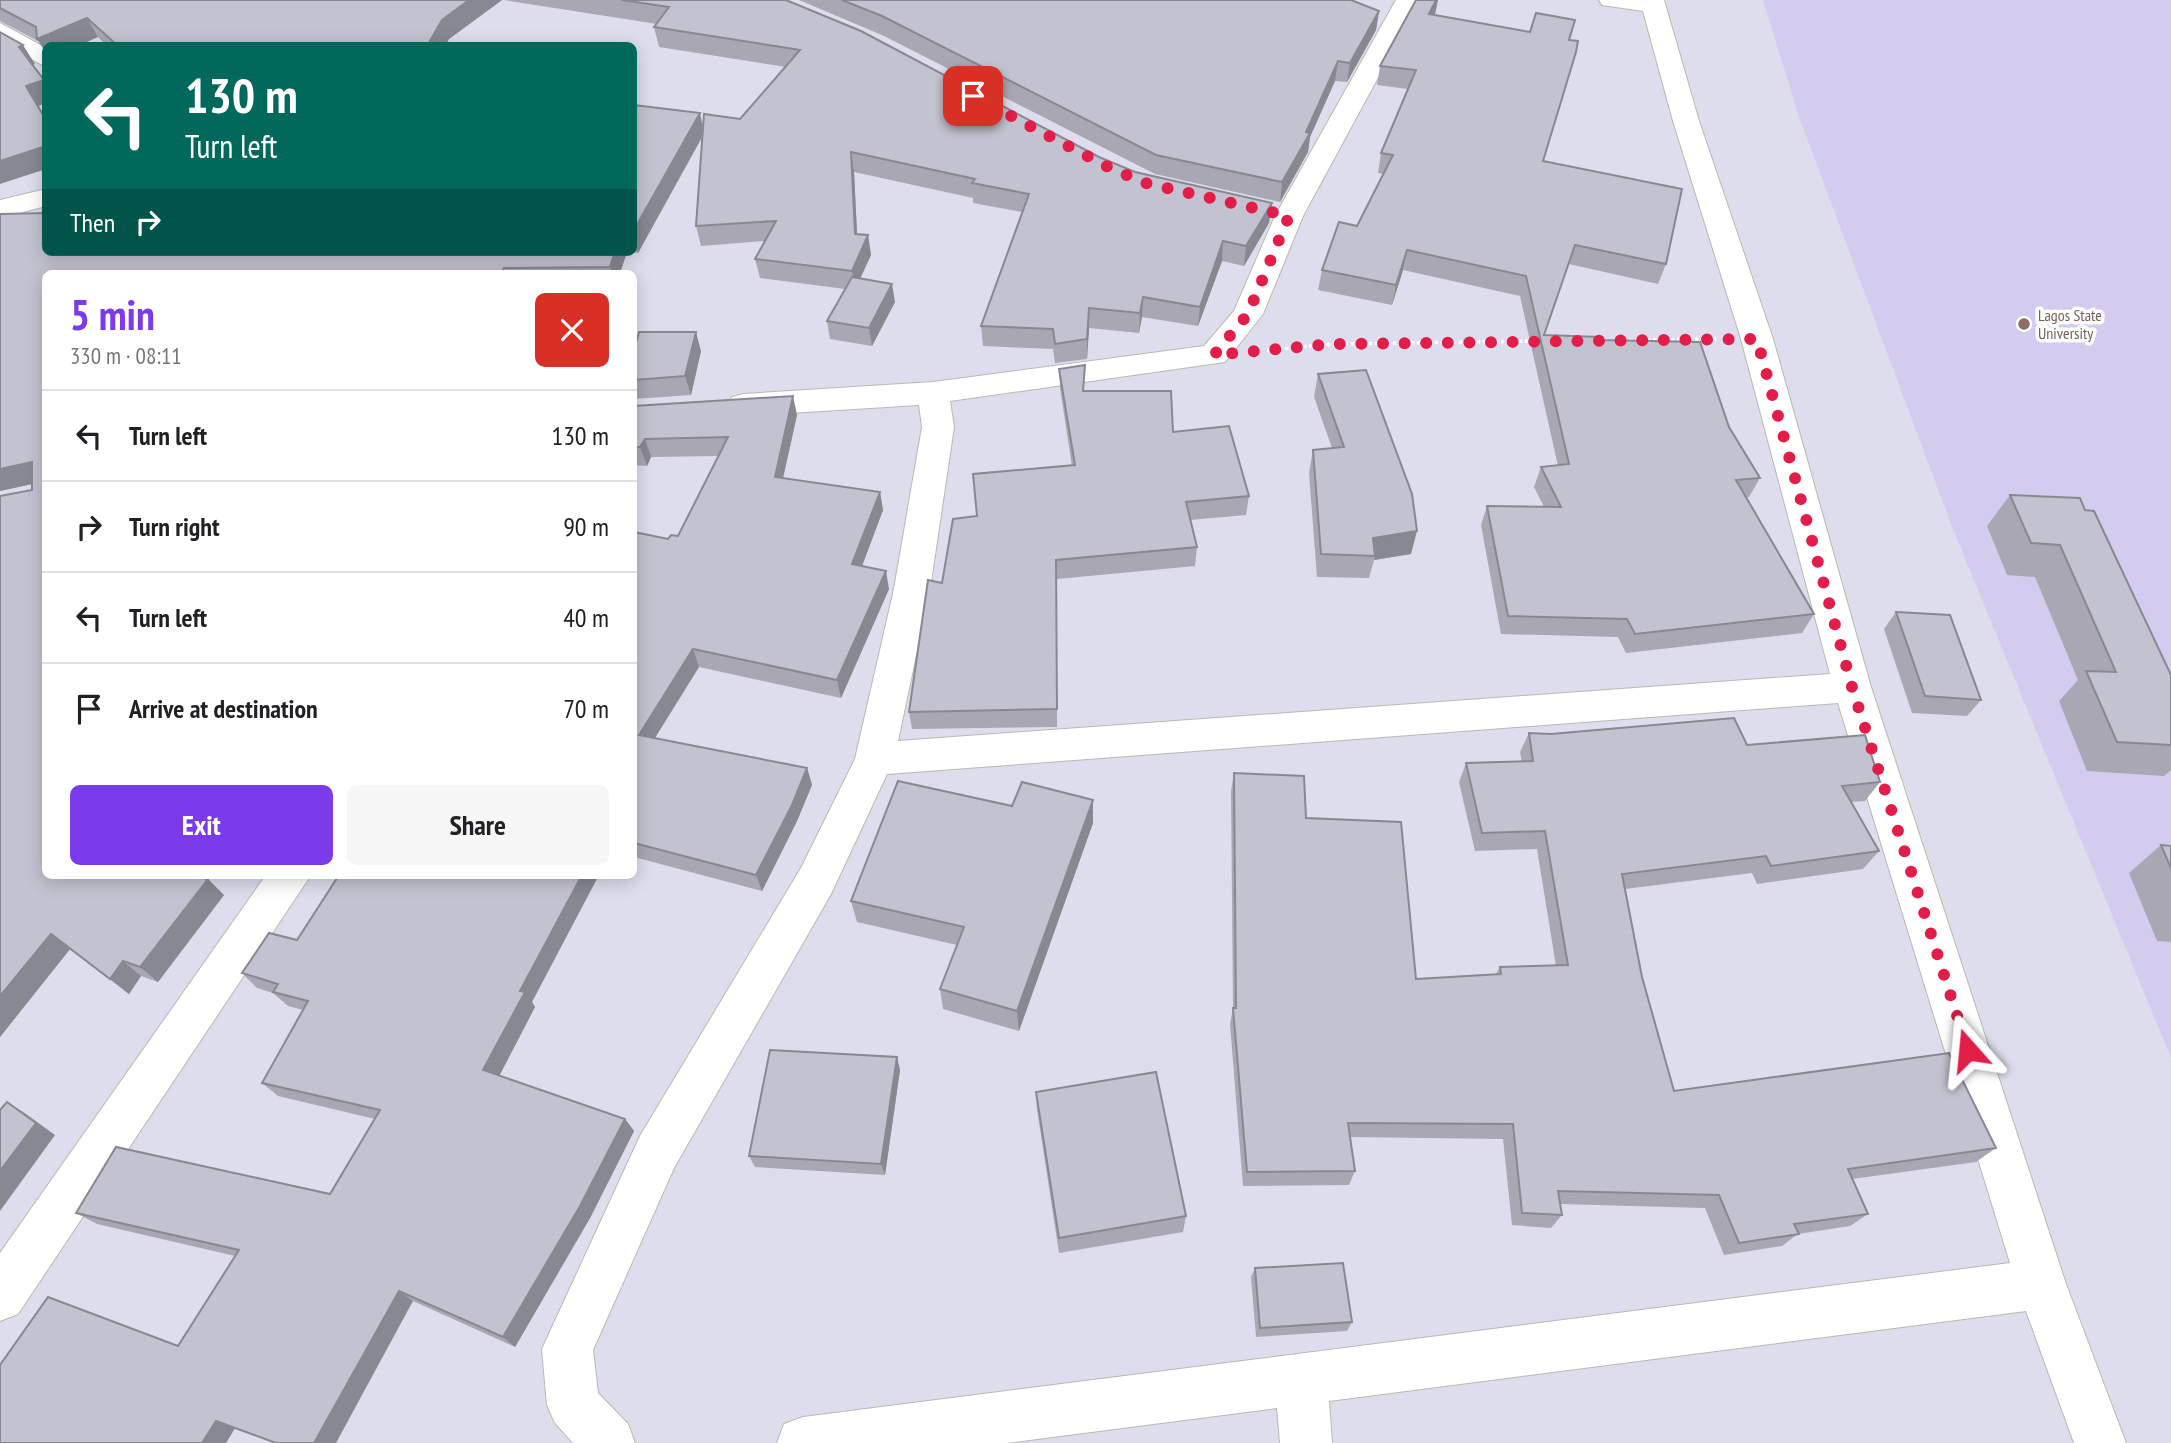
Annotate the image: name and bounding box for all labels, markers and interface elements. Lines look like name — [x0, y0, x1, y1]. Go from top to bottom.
text: 130 m — [185, 63, 298, 127]
pin — [943, 66, 1003, 126]
icon: left — [70, 70, 161, 161]
icon: arrive — [954, 77, 992, 115]
text: Turn left — [185, 125, 277, 167]
icon: right — [129, 203, 167, 241]
text: Then — [70, 206, 115, 239]
text: 5 min — [70, 287, 155, 342]
button: close — [535, 293, 609, 367]
place label: Lagos State University — [2038, 305, 2102, 343]
marker: Lagos State University — [2016, 316, 2032, 332]
text: 330 m · 08:11 — [70, 341, 182, 370]
icon: left — [70, 417, 108, 455]
text: Turn left — [129, 419, 207, 452]
text: 130 m — [551, 419, 609, 452]
icon: right — [70, 508, 108, 546]
text: Turn right — [129, 510, 220, 543]
text: 90 m — [563, 510, 609, 543]
icon: left — [70, 599, 108, 637]
text: Turn left — [129, 601, 207, 634]
text: 40 m — [563, 601, 609, 634]
icon: arrive — [70, 690, 108, 728]
text: Arrive at destination — [129, 692, 318, 725]
text: 70 m — [563, 692, 609, 725]
button: Exit — [70, 785, 333, 865]
button: Share — [347, 785, 609, 865]
position arrow — [1931, 1013, 2005, 1087]

